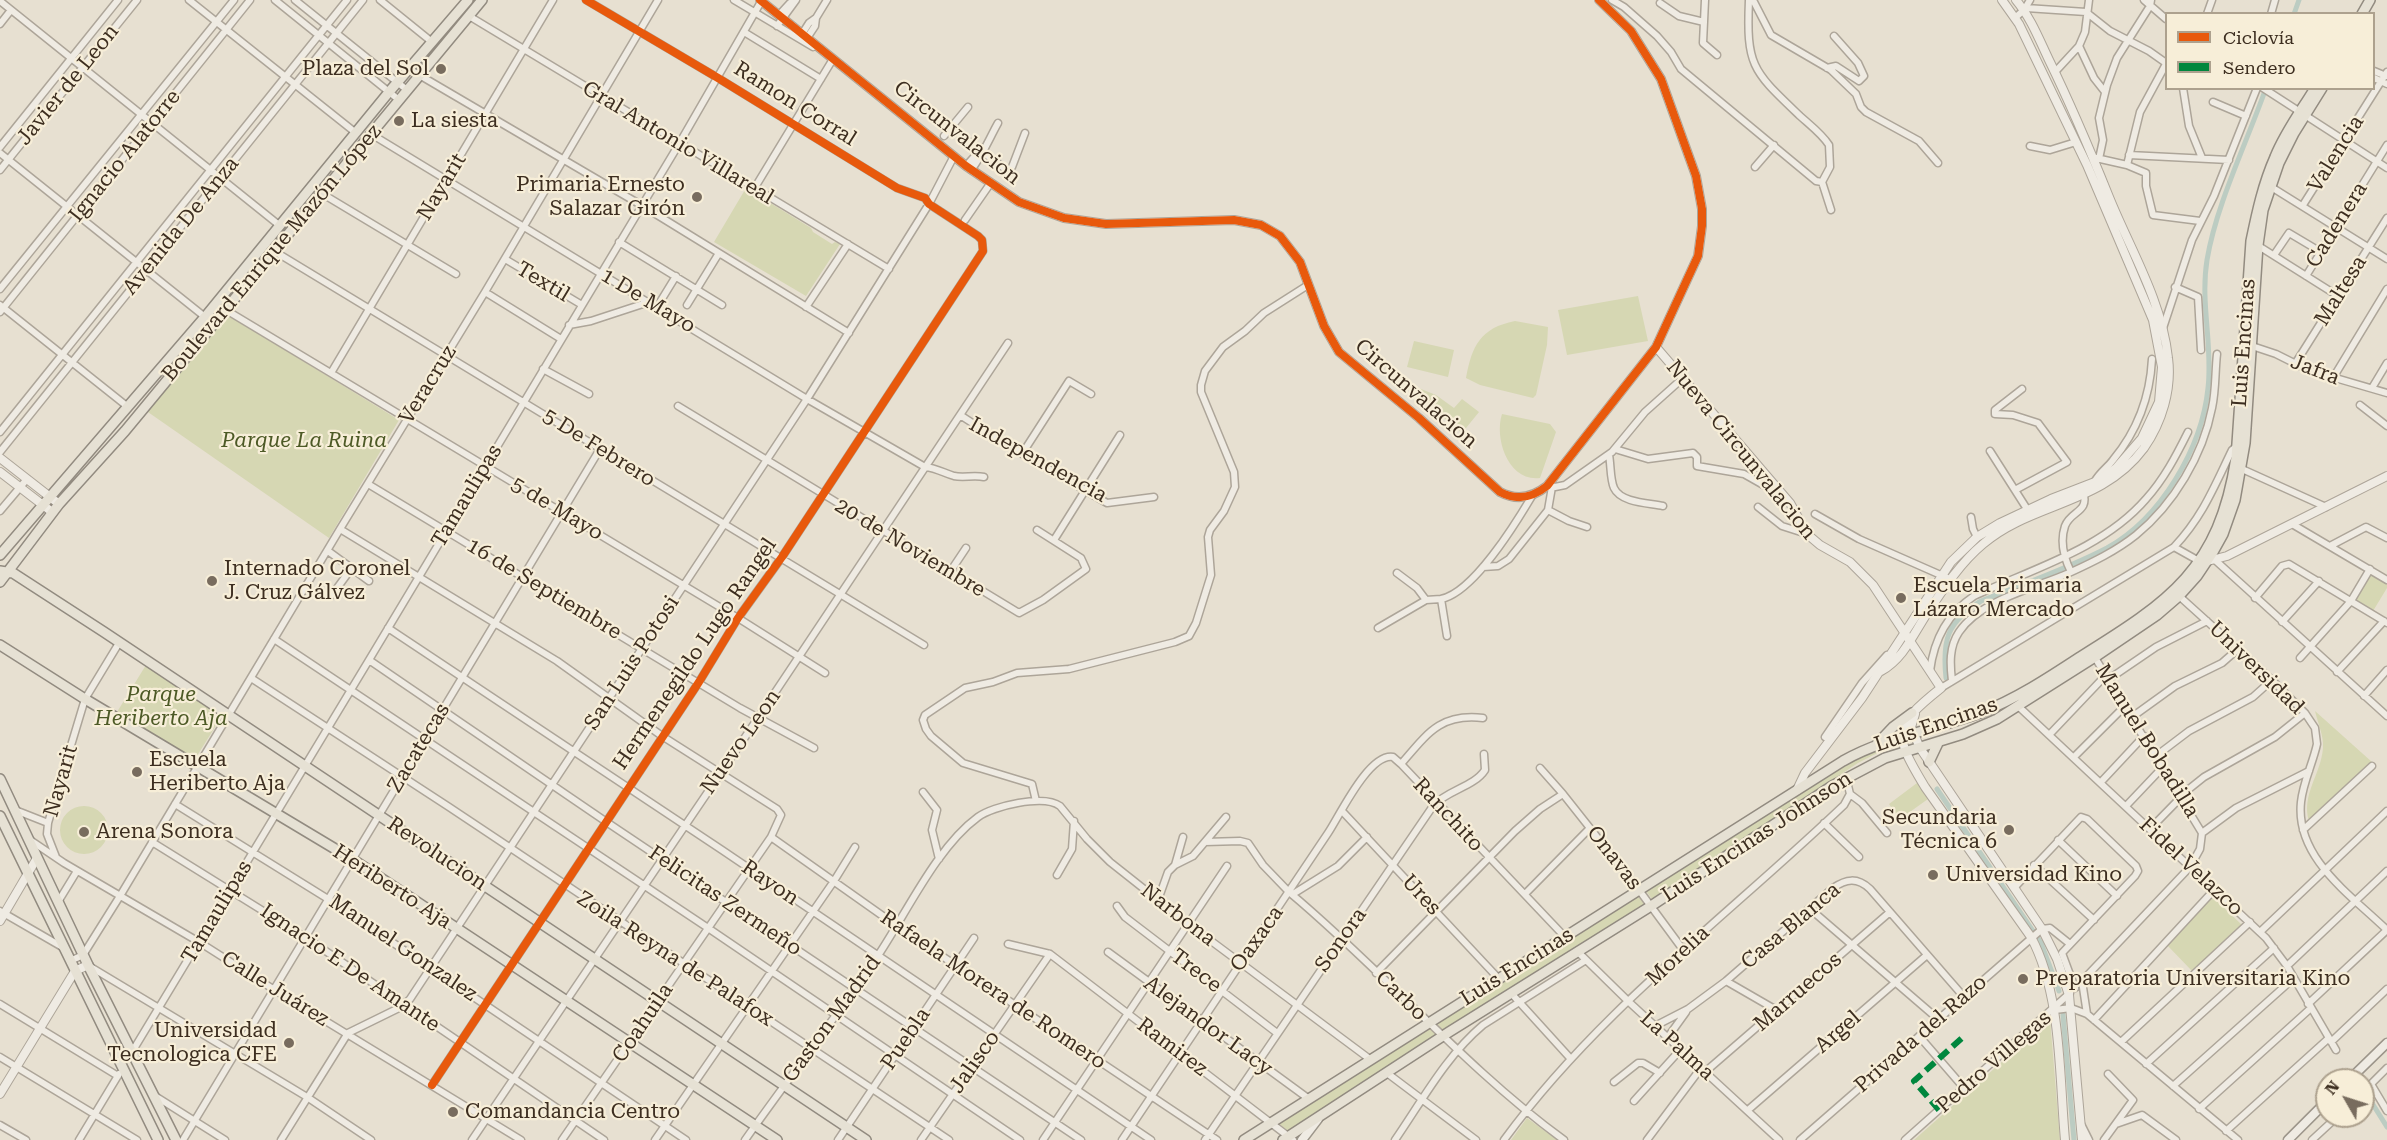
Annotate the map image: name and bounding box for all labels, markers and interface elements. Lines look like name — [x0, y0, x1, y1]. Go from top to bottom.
legend — [2165, 12, 2375, 90]
street label: Javier de Leon — [12, 20, 124, 150]
text: Ciclovía — [2223, 27, 2294, 48]
place label: Plaza del Sol — [302, 56, 429, 82]
street label: Ramon Corral — [729, 56, 861, 152]
text: Sendero — [2223, 57, 2296, 78]
marker: Plaza del Sol — [434, 62, 448, 76]
street label: Gral Antonio Villareal — [578, 76, 778, 210]
street label: Circunvalacion — [888, 76, 1026, 190]
street label: Ignacio Alatorre — [64, 85, 186, 227]
place label: La siesta — [411, 108, 498, 134]
street label: Valencia — [2303, 111, 2369, 197]
marker: La siesta — [392, 114, 406, 128]
street label: Boulevard Enrique Mazón López — [157, 119, 387, 387]
street label: Nayarit — [412, 149, 472, 225]
street label: Avenida De Anza — [118, 152, 244, 300]
place label: Primaria Ernesto Salazar Girón — [516, 172, 685, 222]
street label: Cadenera — [2301, 178, 2373, 272]
marker: Primaria Ernesto Salazar Girón — [690, 190, 704, 204]
street label: Maltesa — [2310, 251, 2372, 331]
street label: Textil — [512, 256, 574, 308]
street label: 1 De Mayo — [596, 263, 700, 339]
street label: Luis Encinas — [2227, 278, 2261, 408]
street label: Circunvalacion — [1350, 334, 1482, 454]
street label: Veracruz — [394, 341, 462, 429]
street label: Jafra — [2287, 349, 2343, 391]
street label: Nueva Circunvalacion — [1661, 355, 1821, 545]
street label: 5 De Febrero — [538, 403, 660, 493]
street label: Independencia — [965, 412, 1111, 508]
park label: Parque La Ruina — [221, 428, 387, 454]
street label: Tamaulipas — [426, 440, 508, 552]
street label: 5 de Mayo — [506, 472, 608, 546]
street label: 20 de Noviembre — [830, 493, 990, 603]
street label: 16 de Septiembre — [462, 533, 626, 645]
street label: Hermenegildo Lugo Rangel — [608, 533, 782, 775]
place label: Internado Coronel J. Cruz Gálvez — [224, 556, 410, 606]
place label: Escuela Primaria Lázaro Mercado — [1913, 573, 2082, 623]
marker: Internado Coronel J. Cruz Gálvez — [205, 574, 219, 588]
street label: San Luis Potosi — [579, 591, 685, 735]
marker: Escuela Primaria Lázaro Mercado — [1894, 591, 1908, 605]
street label: Universidad — [2203, 616, 2309, 720]
street label: Manuel Bobadilla — [2089, 659, 2205, 823]
park label: Parque Heriberto Aja — [94, 682, 228, 732]
street label: Nuevo Leon — [696, 685, 786, 799]
street label: Luis Encinas — [1871, 692, 2001, 758]
street label: Zacatecas — [383, 699, 455, 797]
street label: Nayarit — [39, 742, 83, 820]
place label: Escuela Heriberto Aja — [149, 747, 285, 797]
marker: Escuela Heriberto Aja — [130, 765, 144, 779]
street label: Luis Encinas Johnson — [1657, 766, 1857, 908]
street label: Ranchito — [1407, 773, 1489, 857]
place label: Secundaria Técnica 6 — [1882, 805, 1997, 855]
street label: Revolucion — [382, 811, 492, 897]
street label: Fidel Velazco — [2134, 812, 2248, 922]
place label: Arena Sonora — [96, 819, 233, 845]
street label: Onavas — [1581, 821, 1647, 895]
marker: Secundaria Técnica 6 — [2002, 823, 2016, 837]
marker: Arena Sonora — [77, 825, 91, 839]
street label: Heriberto Aja — [328, 839, 456, 935]
street label: Felicitas Zermeño — [644, 840, 806, 962]
street label: Rayon — [737, 855, 803, 911]
street label: Tamaulipas — [176, 856, 258, 968]
place label: Universidad Kino — [1945, 862, 2122, 888]
marker: Universidad Kino — [1926, 868, 1940, 882]
street label: Ures — [1396, 869, 1446, 921]
street label: Casa Blanca — [1736, 877, 1846, 975]
street label: Narbona — [1136, 878, 1220, 952]
street label: Zoila Reyna de Palafox — [572, 886, 778, 1032]
street label: Manuel Gonzalez — [324, 889, 482, 1007]
street label: Ignacio E De Amante — [255, 899, 445, 1037]
street label: Oaxaca — [1225, 901, 1289, 977]
street label: Sonora — [1310, 903, 1372, 977]
street label: Rafaela Morera de Romero — [875, 905, 1111, 1075]
street label: Morelia — [1641, 921, 1715, 991]
street label: Luis Encinas — [1456, 922, 1578, 1012]
street label: Trece — [1166, 944, 1226, 998]
street label: Calle Juárez — [217, 946, 333, 1032]
street label: Marruecos — [1749, 947, 1847, 1037]
street label: Gaston Madrid — [778, 951, 886, 1087]
street label: Carbo — [1370, 966, 1432, 1026]
place label: Preparatoria Universitaria Kino — [2035, 966, 2350, 992]
street label: Privada del Razo — [1850, 970, 1992, 1098]
street label: Alejandor Lacy — [1139, 971, 1277, 1081]
marker: Preparatoria Universitaria Kino — [2016, 972, 2030, 986]
street label: Coahuila — [607, 979, 679, 1067]
street label: Puebla — [876, 1003, 936, 1075]
street label: Argel — [1810, 1005, 1866, 1059]
street label: Pedro Villegas — [1932, 1005, 2056, 1119]
street label: La Palma — [1635, 1006, 1719, 1086]
street label: Ramirez — [1132, 1012, 1212, 1082]
place label: Universidad Tecnologica CFE — [107, 1018, 277, 1068]
street label: Jalisco — [944, 1026, 1006, 1098]
marker: Universidad Tecnologica CFE — [282, 1036, 296, 1050]
north arrow — [2315, 1068, 2375, 1128]
text: N — [2321, 1077, 2343, 1098]
place label: Comandancia Centro — [465, 1099, 680, 1125]
marker: Comandancia Centro — [446, 1105, 460, 1119]

